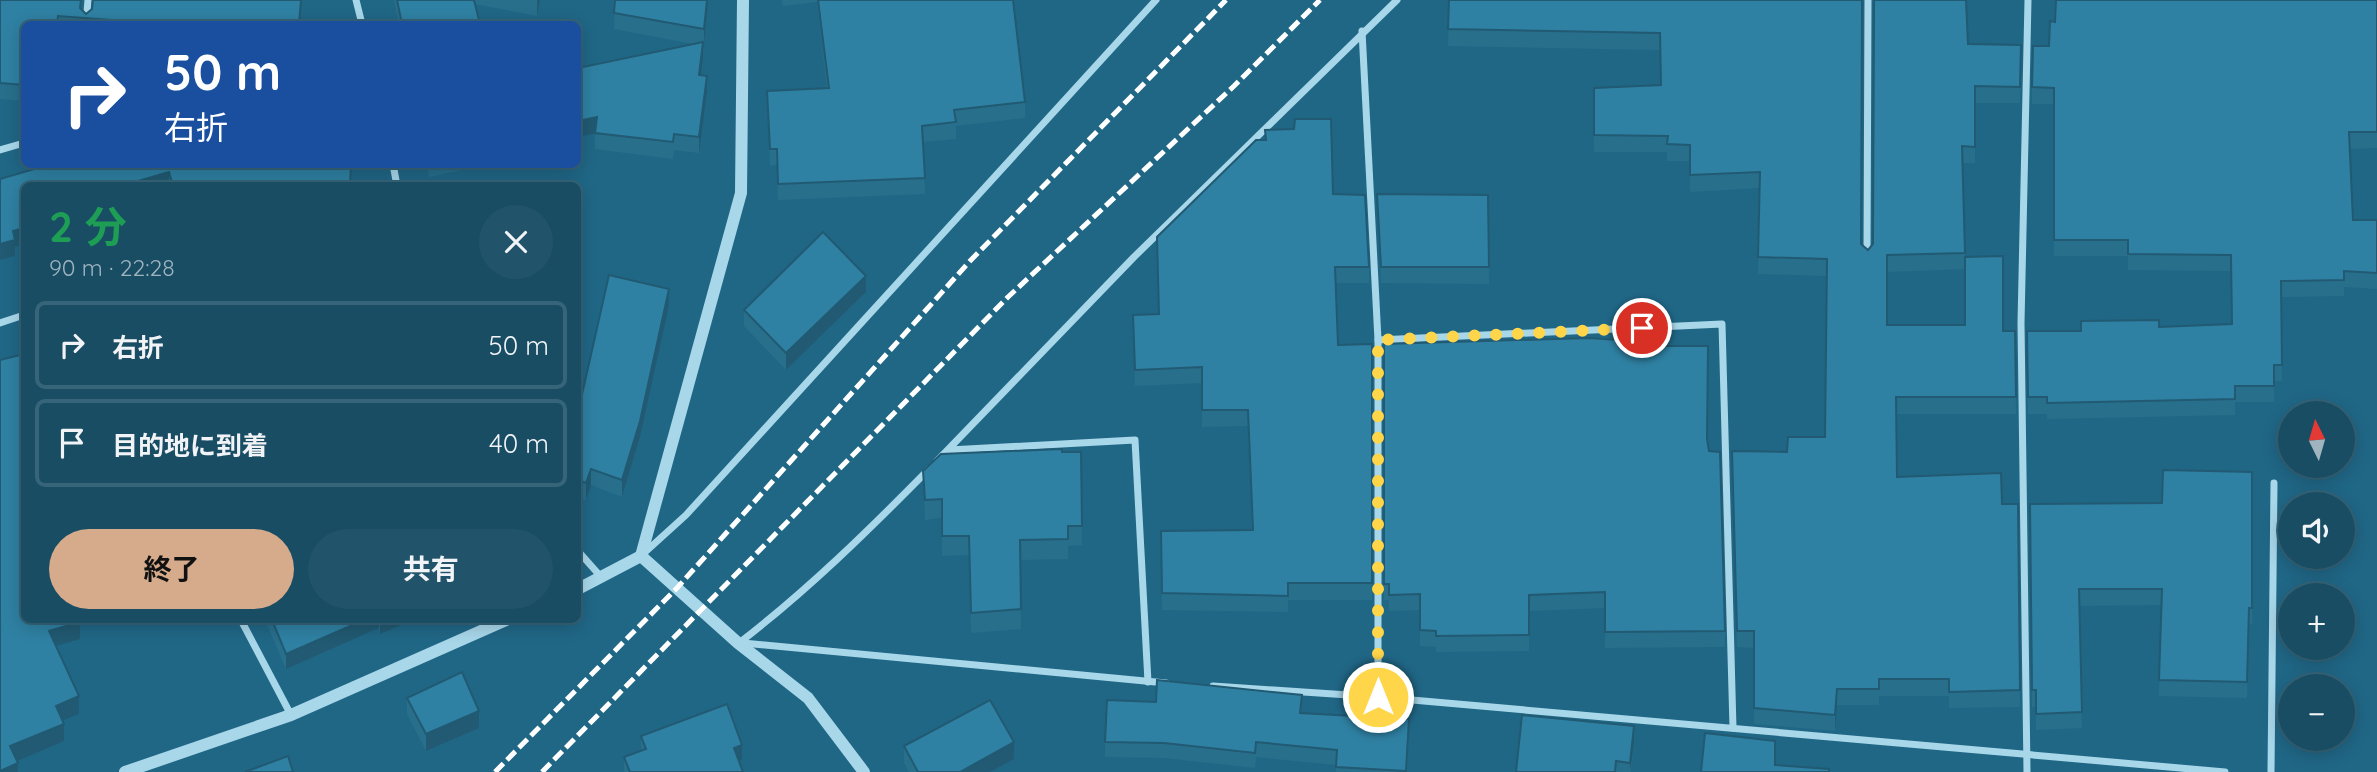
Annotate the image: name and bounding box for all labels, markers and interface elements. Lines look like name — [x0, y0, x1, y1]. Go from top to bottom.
text: 50 m — [164, 41, 281, 102]
icon: right — [49, 49, 140, 140]
text: 右折 — [164, 107, 228, 147]
text: 2 分 — [49, 200, 127, 253]
button: close — [479, 205, 553, 279]
text: 90 m · 22:28 — [49, 253, 175, 282]
pin — [1612, 298, 1672, 358]
icon: arrive — [1623, 309, 1661, 347]
icon: right — [53, 326, 91, 364]
text: 50 m — [489, 329, 549, 362]
text: 右折 — [112, 331, 164, 364]
north arrow — [2278, 401, 2356, 478]
map controls — [2278, 401, 2355, 751]
icon: arrive — [53, 424, 91, 462]
text: 40 m — [489, 427, 549, 460]
text: 目的地に到着 — [112, 429, 268, 462]
button: sound — [2278, 492, 2355, 569]
button: 終了 — [49, 529, 294, 609]
button: 共有 — [308, 529, 553, 609]
button: + — [2278, 583, 2355, 660]
position arrow — [1341, 660, 1415, 734]
button: − — [2278, 674, 2355, 751]

